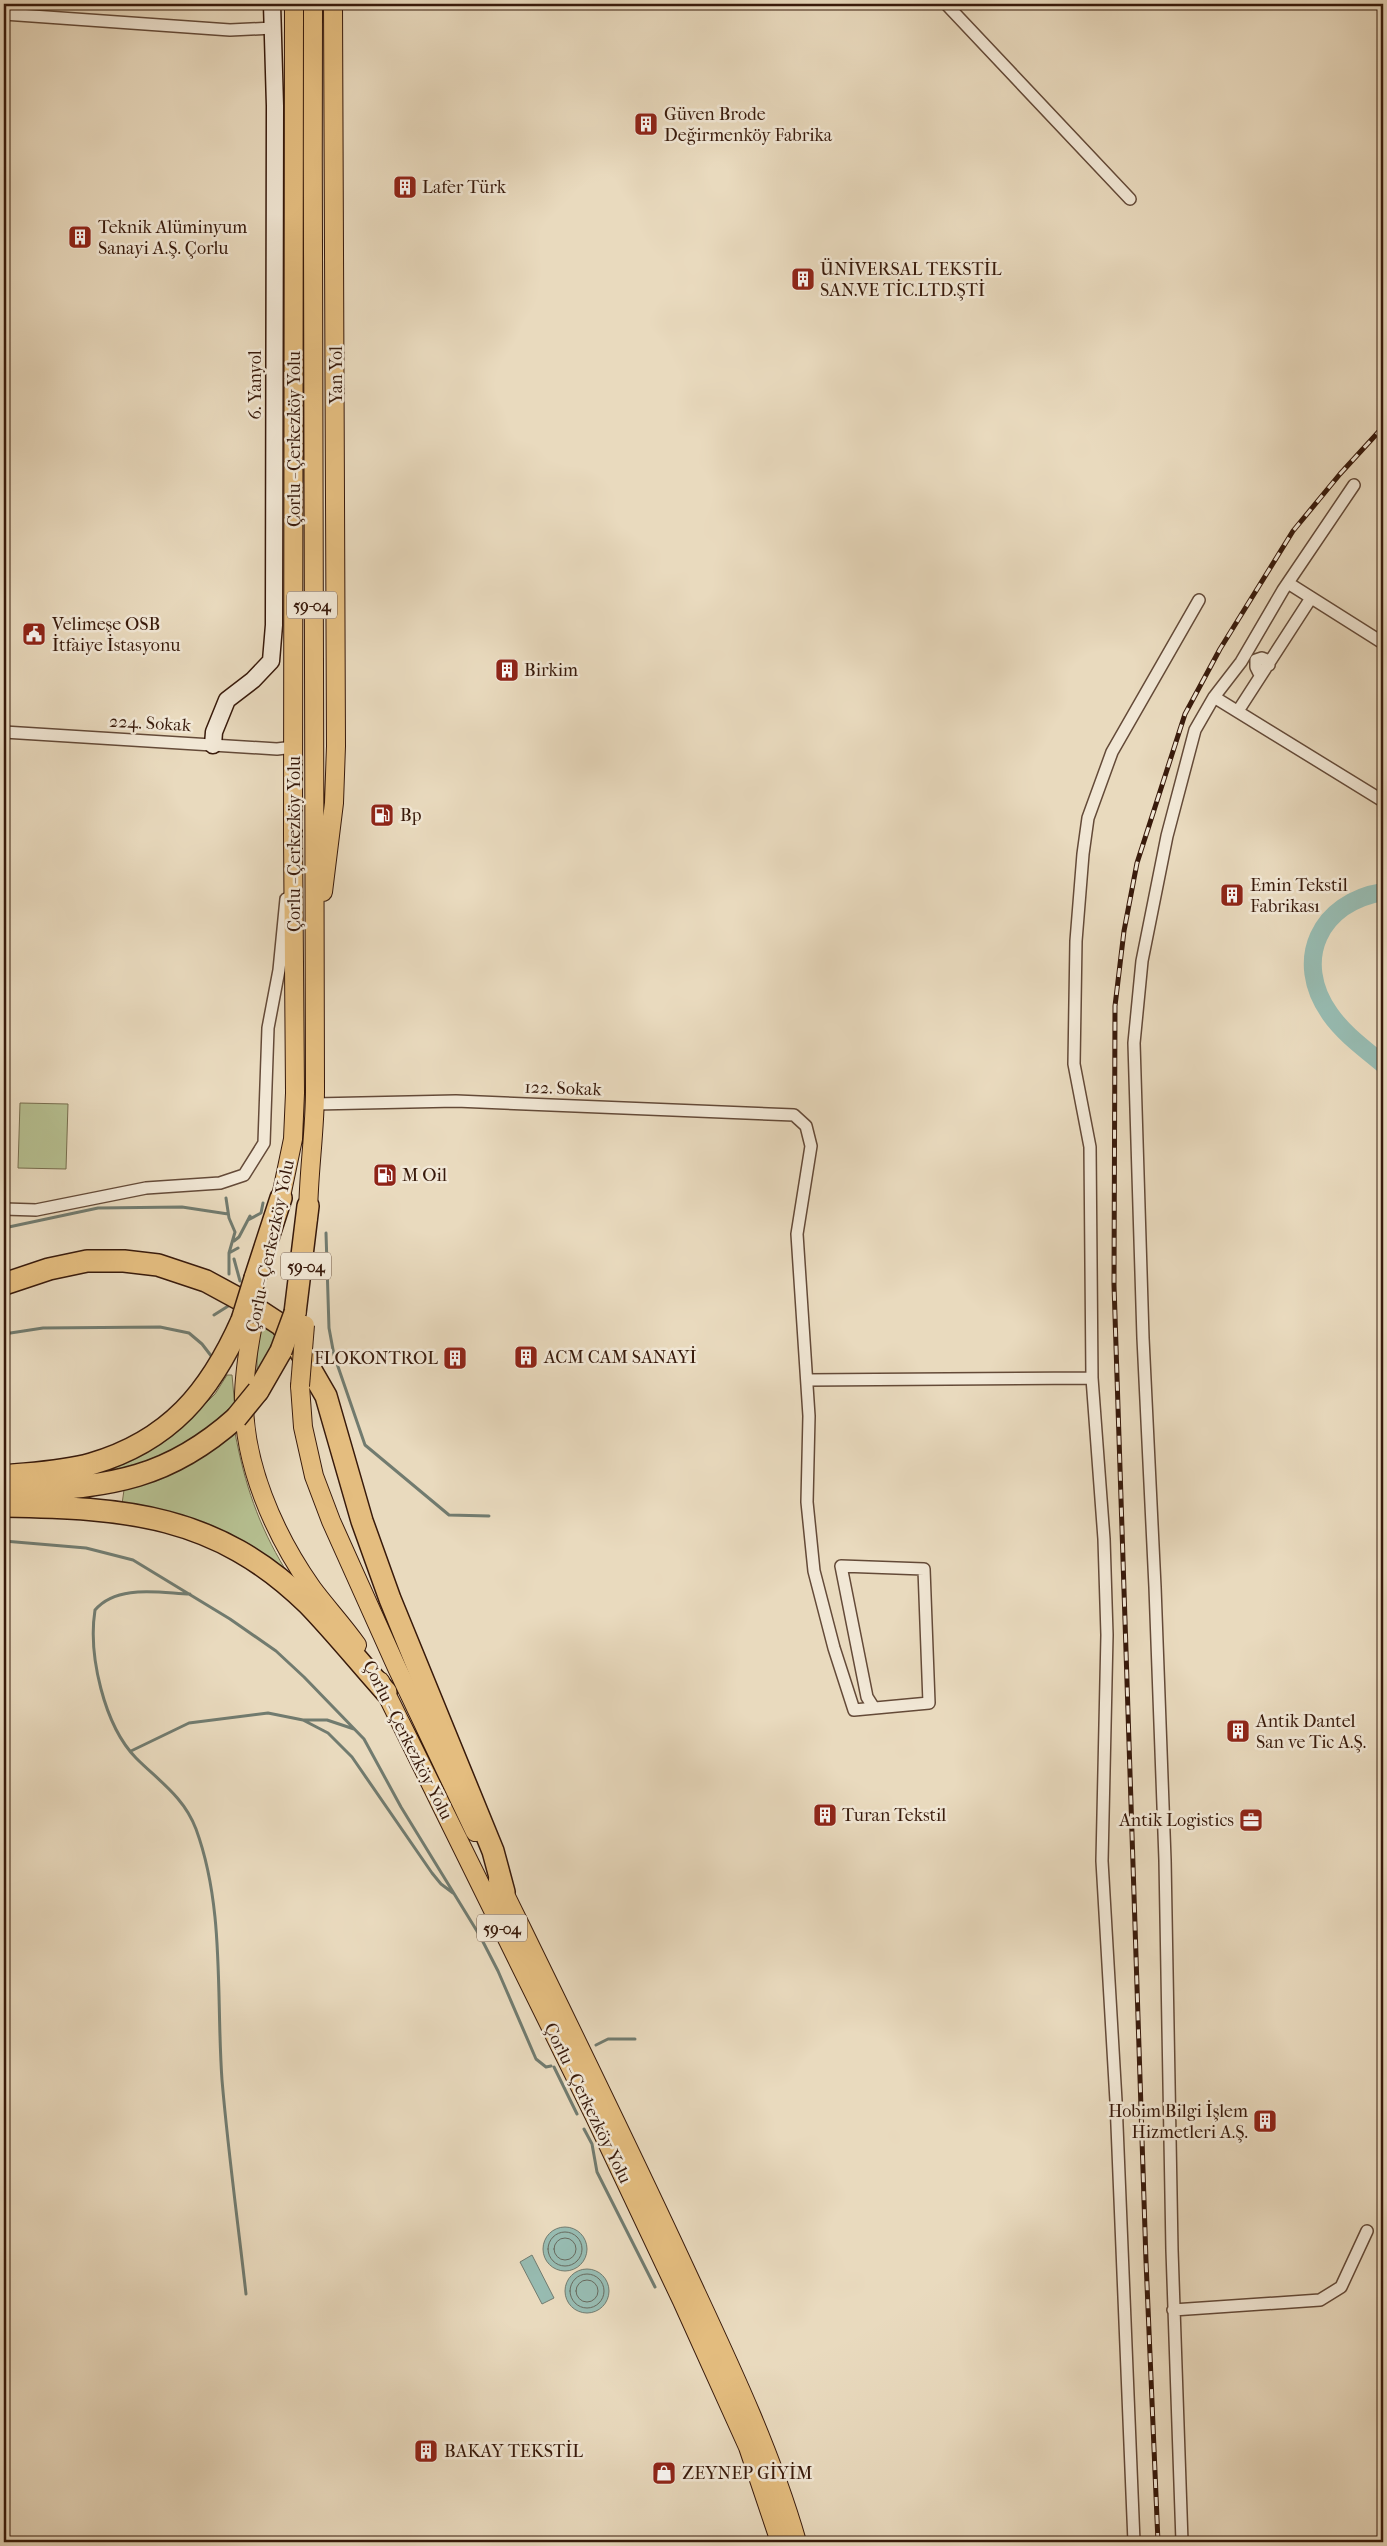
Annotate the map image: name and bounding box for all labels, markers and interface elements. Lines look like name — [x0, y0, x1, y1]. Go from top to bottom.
place label: Güven Brode Değirmenköy Fabrika — [664, 104, 833, 146]
building icon: Güven Brode Değirmenköy Fabrika — [633, 111, 659, 137]
building icon: Lafer Türk — [392, 174, 418, 200]
place label: Lafer Türk — [422, 177, 507, 198]
place label: Teknik Alüminyum Sanayi A.Ş. Çorlu — [98, 217, 247, 260]
building icon: Teknik Alüminyum Sanayi A.Ş. Çorlu — [67, 224, 93, 250]
place label: ÜNİVERSAL TEKSTİL SAN.VE TİC.LTD.ŞTİ — [820, 258, 1002, 301]
building icon: ÜNİVERSAL TEKSTİL SAN.VE TİC.LTD.ŞTİ — [790, 266, 816, 292]
street label: Yan Yol — [326, 346, 347, 405]
street label: 6. Yanyol — [245, 350, 266, 420]
street label: Çorlu - Çerkezköy Yolu — [284, 351, 306, 527]
road number: 59-04 — [287, 592, 337, 618]
place label: Velimeşe OSB İtfaiye İstasyonu — [51, 614, 180, 656]
public building icon: Velimeşe OSB İtfaiye İstasyonu — [21, 621, 47, 647]
building icon: Birkim — [494, 657, 520, 683]
place label: Birkim — [524, 660, 578, 681]
street label: 224. Sokak — [108, 711, 192, 736]
street label: Çorlu - Çerkezköy Yolu — [284, 756, 306, 932]
fuel station icon: Bp — [369, 802, 395, 828]
place label: Bp — [400, 805, 422, 826]
place label: Emin Tekstil Fabrikası — [1250, 875, 1348, 917]
building icon: Emin Tekstil Fabrikası — [1219, 882, 1245, 908]
street label: 122. Sokak — [524, 1077, 603, 1100]
street label: Çorlu - Çerkezköy Yolu — [242, 1158, 300, 1335]
fuel station icon: M Oil — [372, 1162, 398, 1188]
place label: M Oil — [402, 1165, 447, 1186]
road number: 59-04 — [281, 1252, 331, 1280]
building icon: ACM CAM SANAYİ — [513, 1344, 539, 1370]
building icon: FLOKONTROL — [442, 1345, 468, 1371]
place label: ACM CAM SANAYİ — [543, 1346, 697, 1368]
place label: FLOKONTROL — [314, 1348, 438, 1369]
street label: Çorlu - Çerkezköy Yolu — [357, 1657, 457, 1824]
place label: Antik Dantel San ve Tic A.Ş. — [1255, 1711, 1366, 1753]
building icon: Antik Dantel San ve Tic A.Ş. — [1225, 1718, 1251, 1744]
building icon: Turan Tekstil — [812, 1802, 838, 1828]
place label: Turan Tekstil — [842, 1805, 946, 1826]
office icon: Antik Logistics — [1238, 1807, 1264, 1833]
place label: Antik Logistics — [1118, 1810, 1234, 1831]
road number: 59-04 — [477, 1915, 527, 1942]
street label: Çorlu - Çerkezköy Yolu — [539, 2019, 636, 2187]
place label: Hobim Bilgi İşlem Hizmetleri A.Ş. — [1108, 2100, 1248, 2143]
building icon: Hobim Bilgi İşlem Hizmetleri A.Ş. — [1252, 2108, 1278, 2134]
building icon: BAKAY TEKSTİL — [413, 2438, 439, 2464]
place label: BAKAY TEKSTİL — [444, 2440, 583, 2462]
shop icon: ZEYNEP GİYİM — [651, 2460, 677, 2486]
place label: ZEYNEP GİYİM — [682, 2462, 812, 2484]

